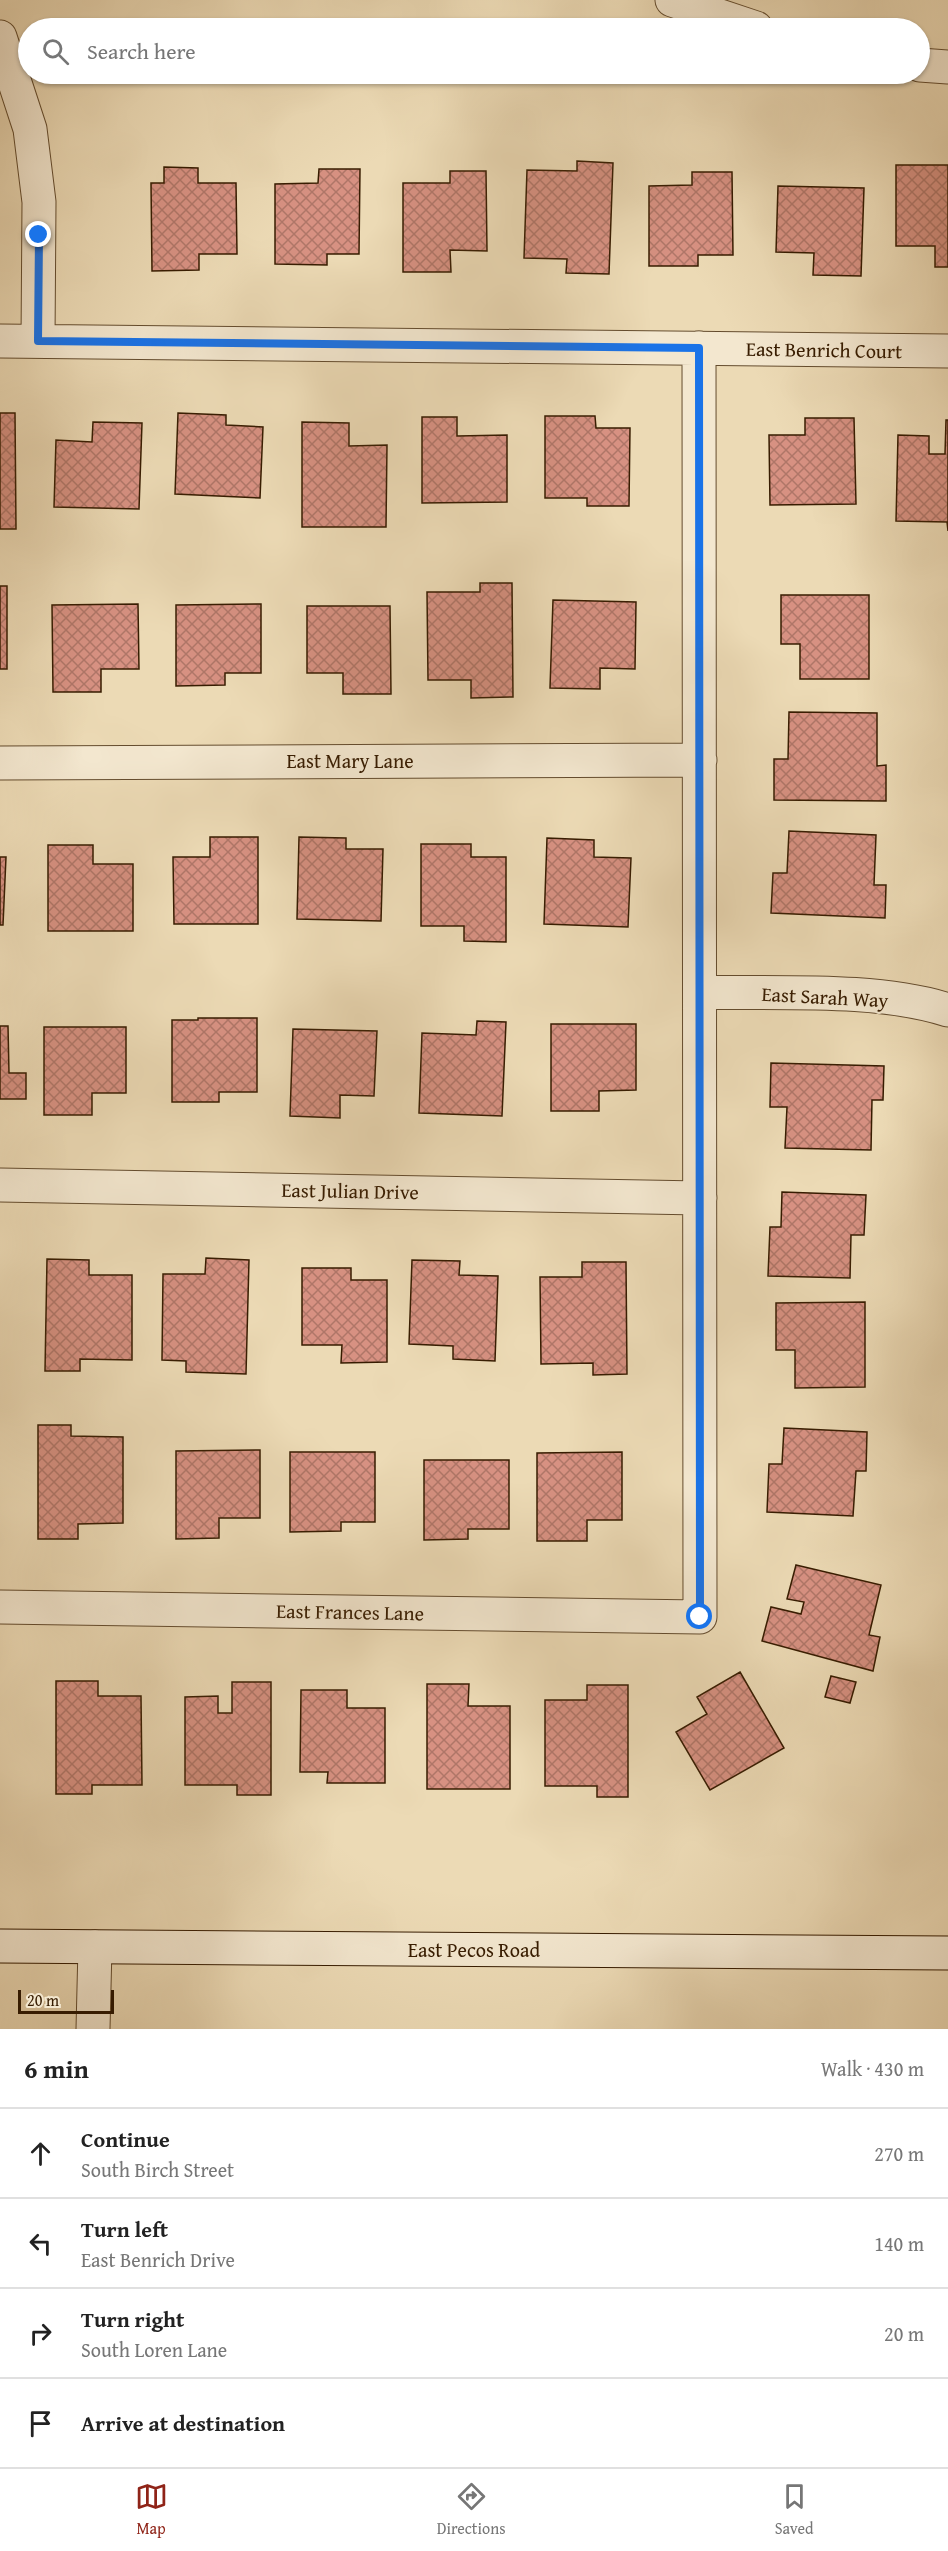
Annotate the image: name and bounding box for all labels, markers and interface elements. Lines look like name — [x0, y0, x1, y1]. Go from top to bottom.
search box — [18, 18, 930, 84]
icon: search — [39, 35, 72, 68]
text: Search here — [87, 35, 196, 67]
route end — [25, 221, 51, 247]
street label: East Benrich Court — [746, 334, 902, 365]
street label: East Mary Lane — [286, 746, 414, 775]
street label: East Sarah Way — [761, 979, 889, 1014]
street label: East Julian Drive — [281, 1175, 419, 1206]
street label: East Frances Lane — [276, 1596, 424, 1627]
route start — [686, 1603, 712, 1629]
street label: East Pecos Road — [408, 1935, 541, 1964]
scale bar — [18, 1987, 114, 2014]
text: 20 m — [27, 1988, 59, 2012]
text: 6 min — [24, 2049, 89, 2088]
text: Walk · 430 m — [821, 2054, 924, 2083]
text: Continue — [81, 2123, 170, 2155]
icon: ahead — [24, 2137, 57, 2170]
text: 270 m — [874, 2139, 924, 2168]
text: South Birch Street — [81, 2155, 234, 2184]
text: Turn left — [81, 2213, 168, 2245]
icon: left — [24, 2227, 57, 2260]
text: 140 m — [874, 2229, 924, 2258]
text: East Benrich Drive — [81, 2245, 235, 2274]
text: Turn right — [81, 2303, 184, 2335]
icon: right — [24, 2317, 57, 2350]
text: 20 m — [884, 2319, 924, 2348]
text: South Loren Lane — [81, 2335, 227, 2364]
icon: arrive — [24, 2407, 57, 2440]
text: Arrive at destination — [81, 2407, 285, 2439]
tab: Map — [135, 2480, 168, 2540]
tab: Directions — [437, 2480, 506, 2540]
tab: Saved — [775, 2480, 813, 2540]

